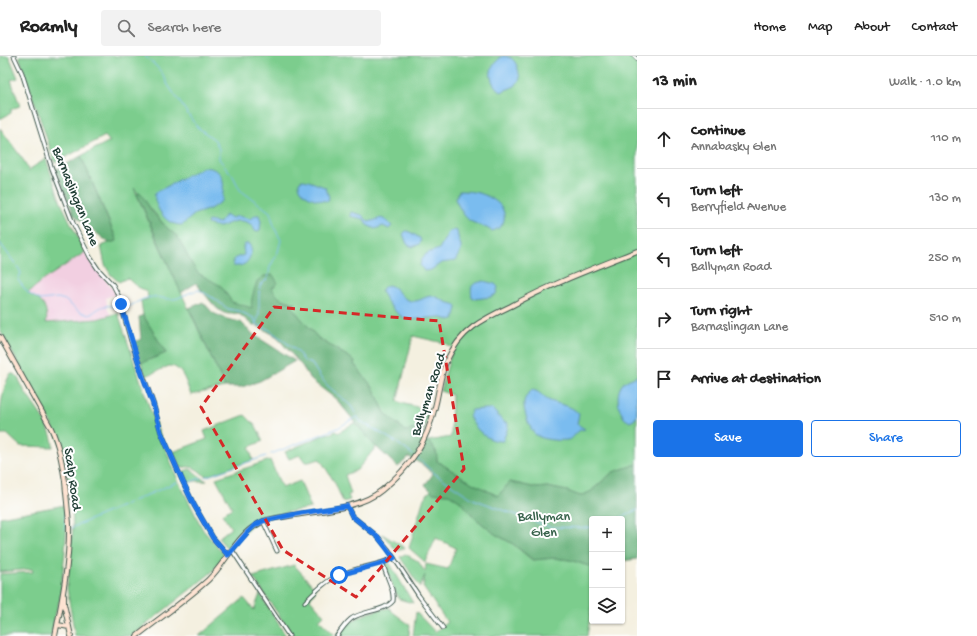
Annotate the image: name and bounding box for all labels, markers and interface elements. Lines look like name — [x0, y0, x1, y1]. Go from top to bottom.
search box — [101, 10, 381, 46]
text: Roamly — [20, 16, 77, 39]
icon: search — [115, 17, 137, 39]
text: Search here — [147, 19, 221, 37]
text: Home — [754, 19, 786, 36]
text: Map — [808, 19, 832, 36]
text: About — [854, 19, 890, 36]
text: Contact — [912, 19, 957, 36]
text: 13 min — [653, 72, 697, 92]
text: Walk · 1.0 km — [889, 75, 961, 90]
text: Continue — [691, 122, 745, 140]
icon: ahead — [653, 128, 675, 150]
text: 110 m — [931, 131, 961, 146]
text: Annabasky Glen — [691, 140, 776, 155]
street label: Barnaslingan Lane — [47, 144, 102, 249]
text: Turn left — [691, 182, 742, 200]
icon: left — [653, 188, 675, 210]
text: 130 m — [929, 191, 961, 206]
text: Berryfield Avenue — [691, 200, 786, 215]
text: Turn left — [691, 242, 742, 260]
icon: left — [653, 248, 675, 270]
text: 250 m — [928, 251, 961, 266]
text: Ballyman Road — [691, 260, 771, 275]
route end — [112, 295, 130, 313]
text: Turn right — [691, 302, 751, 320]
icon: right — [653, 308, 675, 330]
text: 510 m — [929, 311, 961, 326]
text: Barnaslingan Lane — [691, 320, 788, 335]
street label: Ballyman Road — [408, 349, 451, 439]
icon: arrive — [653, 368, 675, 390]
text: Arrive at destination — [691, 370, 821, 388]
button: Save — [653, 420, 803, 457]
button: Share — [811, 420, 961, 457]
street label: Scalp Road — [59, 447, 85, 513]
park label: Ballyman Glen — [517, 509, 571, 542]
map controls — [589, 516, 625, 624]
button: + — [589, 516, 625, 552]
button: − — [589, 552, 625, 588]
route start — [330, 566, 348, 584]
button: layers — [589, 588, 625, 624]

